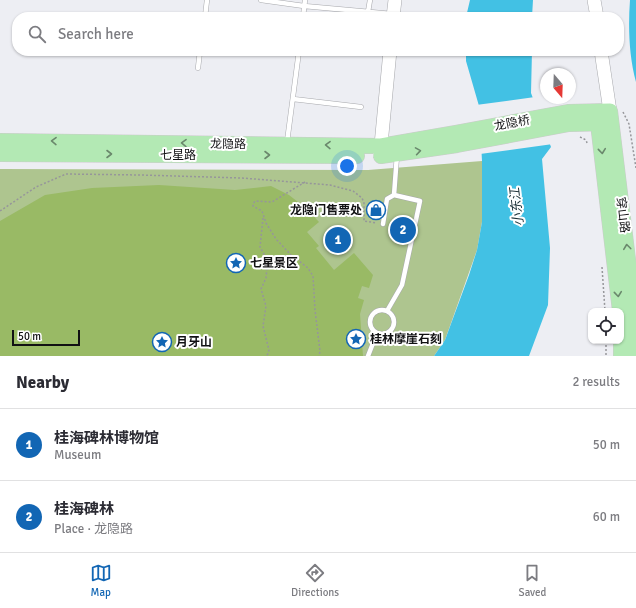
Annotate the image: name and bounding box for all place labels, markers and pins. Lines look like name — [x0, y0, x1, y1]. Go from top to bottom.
shop icon: 龙隐门售票处 — [365, 199, 387, 221]
place label: 龙隐门售票处 — [290, 203, 362, 218]
pin: 2 — [390, 215, 416, 245]
pin: 1 — [325, 225, 351, 255]
place icon: 七星景区 — [225, 252, 247, 274]
place label: 七星景区 — [250, 256, 298, 271]
place icon: 桂林摩崖石刻 — [345, 328, 367, 350]
place icon: 月牙山 — [151, 331, 173, 353]
place label: 桂林摩崖石刻 — [370, 332, 442, 347]
place label: 月牙山 — [176, 335, 212, 350]

